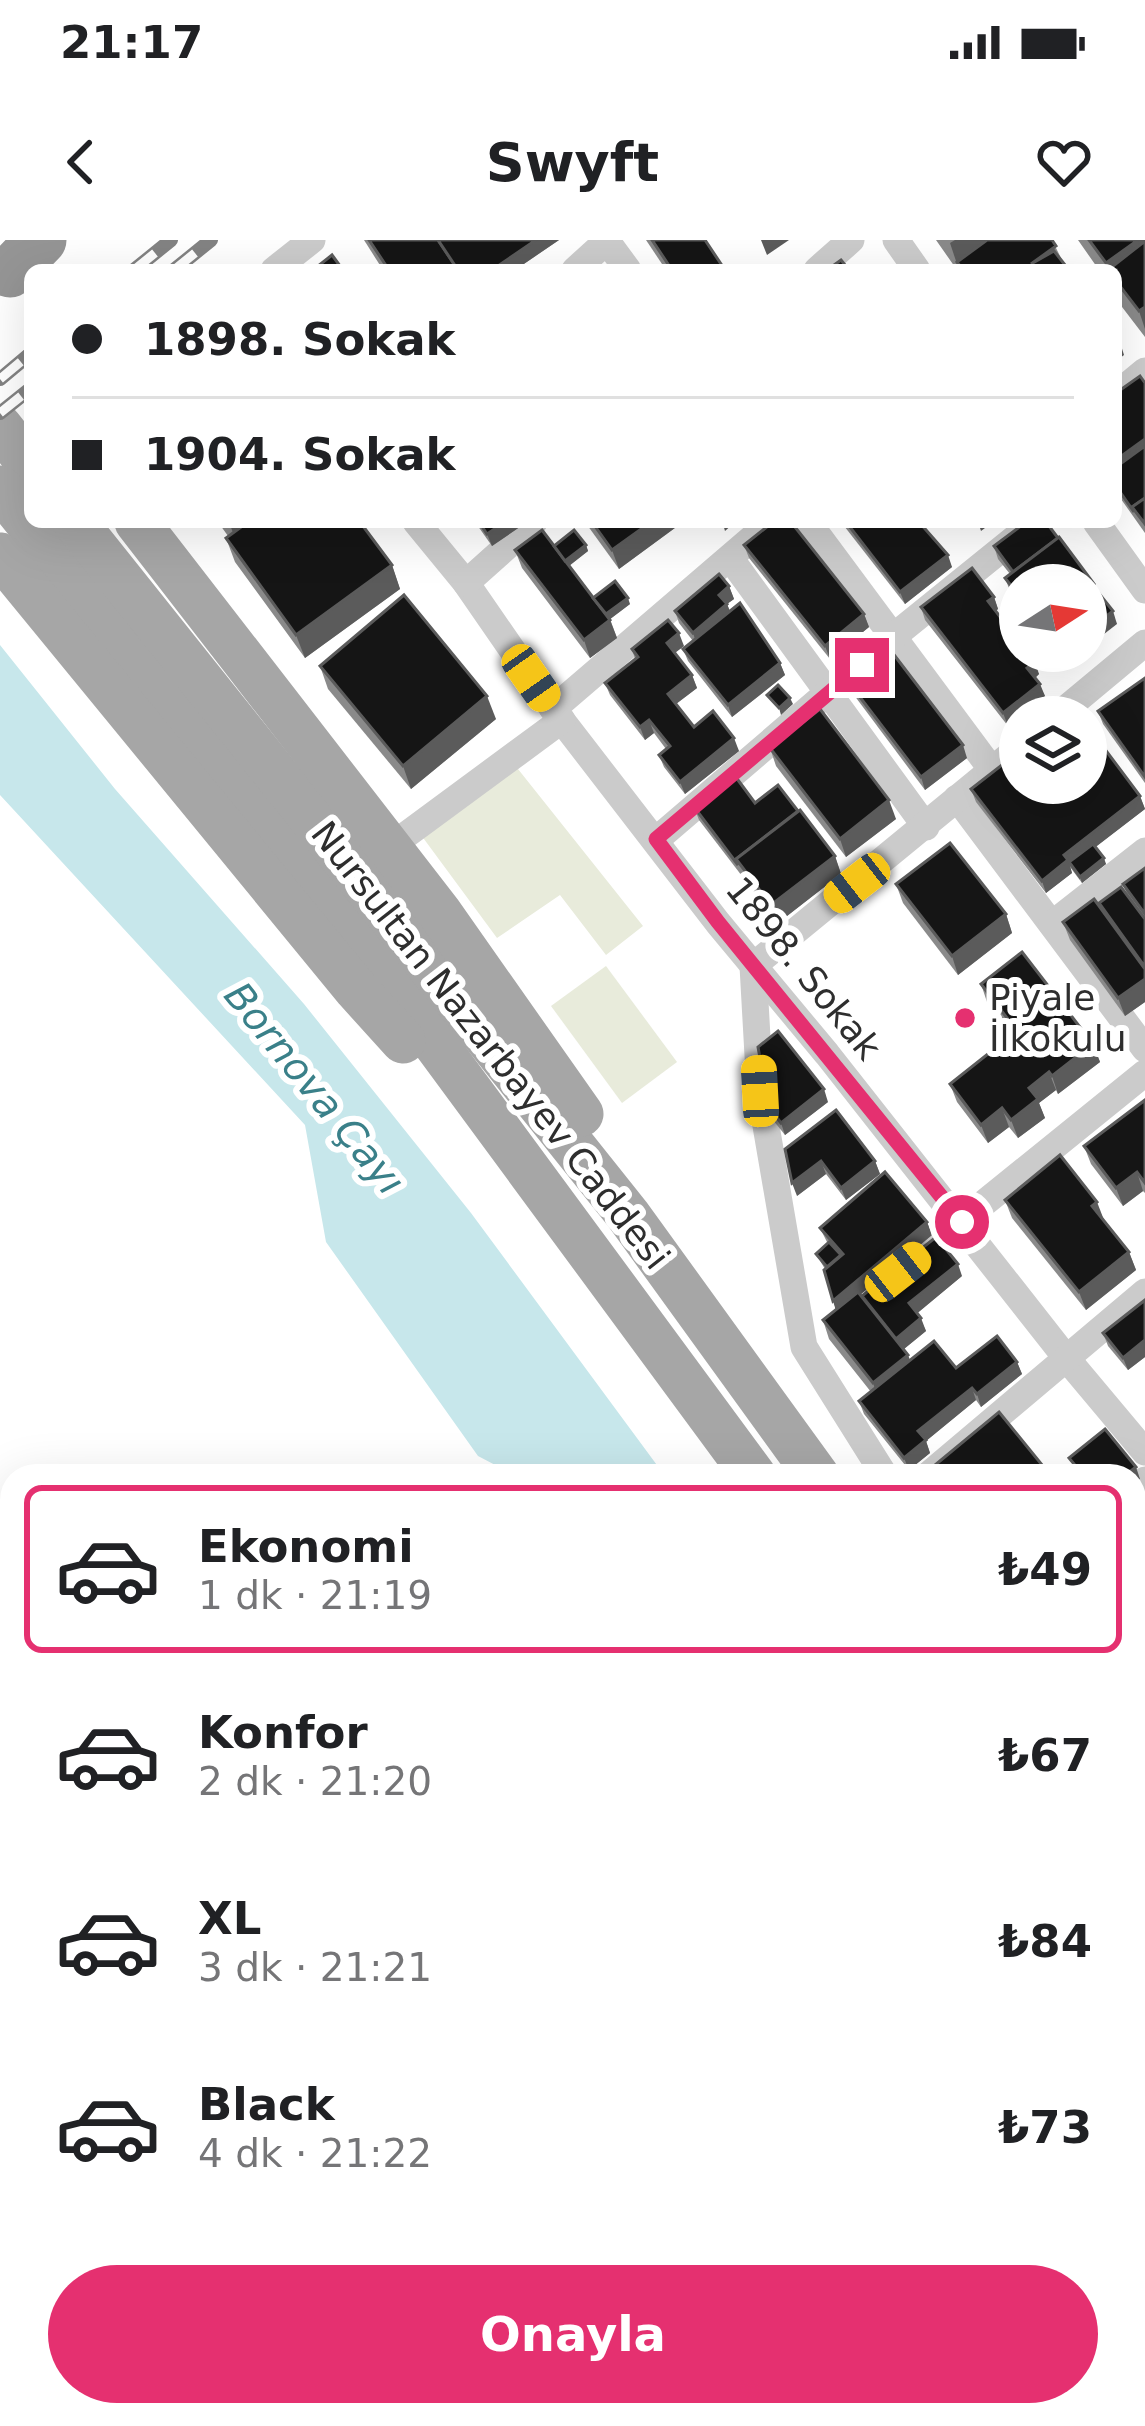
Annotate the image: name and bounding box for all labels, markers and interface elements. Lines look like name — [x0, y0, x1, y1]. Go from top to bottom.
text: 21:17 — [60, 16, 203, 69]
icon: back — [48, 129, 114, 195]
icon: heart — [1031, 129, 1097, 195]
text: Swyft — [486, 131, 659, 194]
text: 1898. Sokak — [144, 313, 456, 366]
text: 1904. Sokak — [144, 428, 456, 481]
north arrow — [999, 564, 1107, 672]
map controls — [999, 564, 1107, 804]
car — [496, 638, 566, 718]
route end — [835, 638, 889, 692]
button: layers — [999, 696, 1107, 804]
street label: Nursultan Nazarbayev Caddesi — [303, 814, 678, 1277]
car — [818, 847, 896, 919]
street label: 1898. Sokak — [718, 869, 890, 1068]
water label: Bornova Çayı — [215, 973, 414, 1203]
place label: Piyale İlkokulu — [989, 977, 1127, 1059]
marker: Piyale İlkokulu — [952, 1005, 978, 1031]
car — [740, 1054, 780, 1128]
route start — [935, 1195, 989, 1249]
car — [859, 1236, 937, 1308]
icon: car — [54, 1515, 162, 1623]
text: Ekonomi — [198, 1520, 414, 1573]
text: ₺49 — [998, 1543, 1092, 1596]
text: 1 dk · 21:19 — [198, 1573, 432, 1618]
icon: car — [54, 1701, 162, 1809]
text: Konfor — [198, 1706, 368, 1759]
text: ₺67 — [998, 1729, 1092, 1782]
text: 2 dk · 21:20 — [198, 1759, 432, 1804]
icon: car — [54, 1887, 162, 1995]
text: XL — [198, 1892, 261, 1945]
text: ₺84 — [998, 1915, 1092, 1968]
text: 3 dk · 21:21 — [198, 1945, 432, 1990]
icon: car — [54, 2073, 162, 2181]
text: Black — [198, 2078, 335, 2131]
text: ₺73 — [998, 2101, 1092, 2154]
text: 4 dk · 21:22 — [198, 2131, 432, 2176]
button: Onayla — [48, 2265, 1098, 2403]

